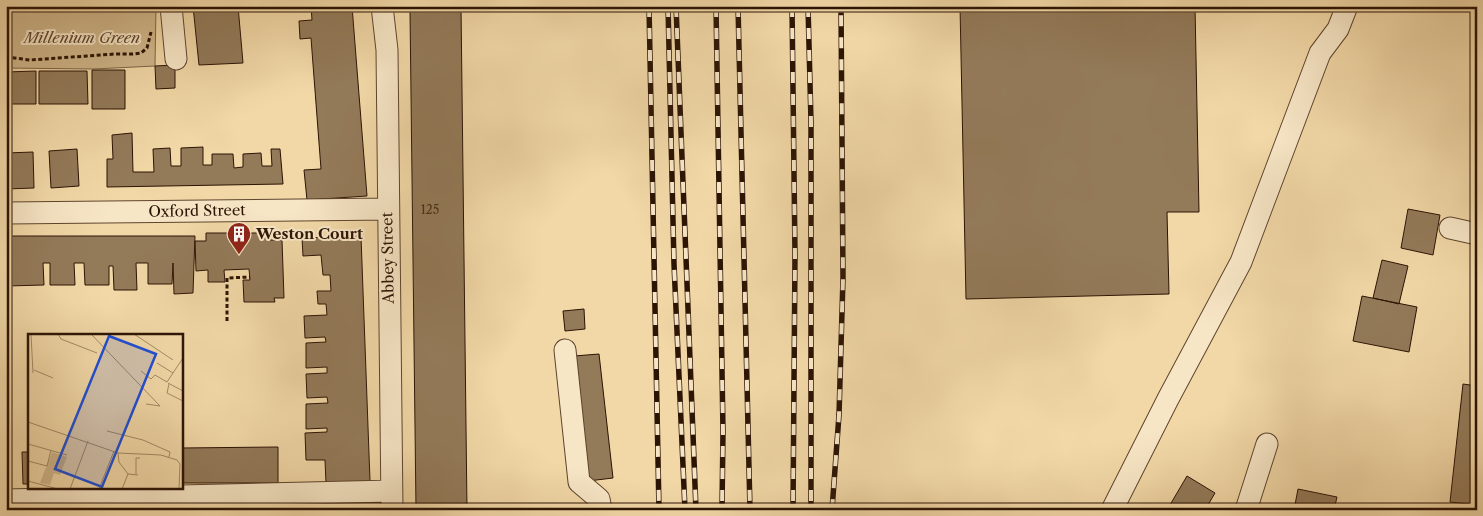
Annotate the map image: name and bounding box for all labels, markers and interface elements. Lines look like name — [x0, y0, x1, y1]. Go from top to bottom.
park label: Millenium Green — [22, 28, 140, 47]
street label: Oxford Street — [148, 200, 246, 221]
house number: 125 — [421, 202, 439, 217]
street label: Abbey Street — [377, 211, 398, 305]
building icon: Weston Court — [226, 221, 252, 255]
place label: Weston Court — [255, 224, 363, 243]
inset map — [28, 334, 182, 488]

